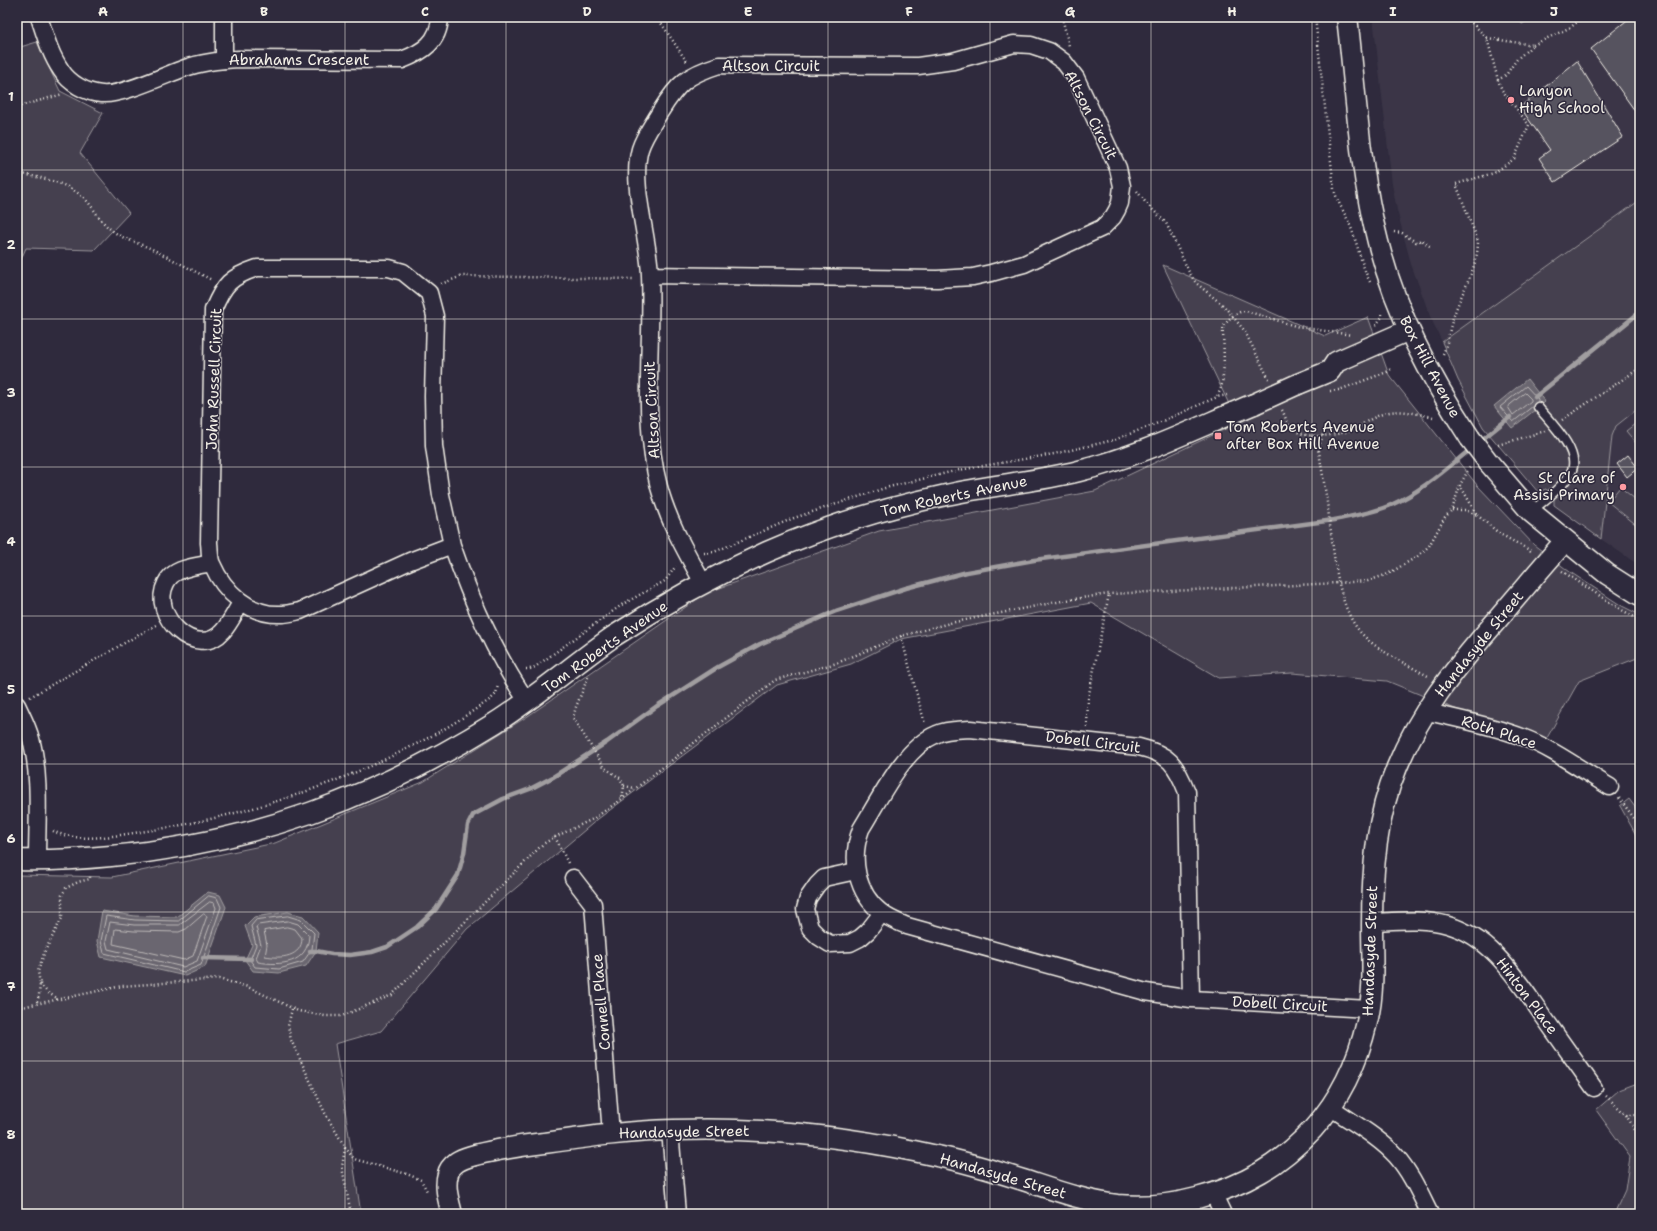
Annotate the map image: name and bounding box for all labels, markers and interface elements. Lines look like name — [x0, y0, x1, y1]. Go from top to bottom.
text: A — [98, 3, 108, 20]
text: B — [260, 3, 268, 20]
text: C — [421, 3, 429, 20]
text: D — [582, 3, 592, 20]
text: E — [744, 3, 753, 20]
text: F — [905, 3, 913, 20]
text: G — [1065, 3, 1076, 20]
text: H — [1227, 3, 1237, 20]
text: I — [1389, 3, 1397, 20]
text: J — [1550, 3, 1558, 20]
street label: Abrahams Crescent — [229, 50, 369, 70]
street label: Altson Circuit — [722, 56, 820, 76]
street label: Altson Circuit — [1060, 67, 1122, 163]
place label: Lanyon High School — [1519, 81, 1605, 118]
text: 1 — [8, 88, 14, 105]
marker: Lanyon High School — [1506, 95, 1516, 105]
text: 2 — [6, 236, 16, 253]
street label: John Russell Circuit — [202, 308, 226, 450]
street label: Box Hill Avenue — [1395, 313, 1465, 421]
street label: Altson Circuit — [639, 361, 665, 459]
text: 3 — [6, 384, 16, 401]
place label: Tom Roberts Avenue after Box Hill Avenue — [1226, 417, 1380, 454]
marker: Tom Roberts Avenue after Box Hill Avenue — [1213, 431, 1223, 441]
place label: St Clare of Assisi Primary — [1513, 468, 1616, 505]
street label: Tom Roberts Avenue — [879, 471, 1029, 521]
marker: St Clare of Assisi Primary — [1618, 482, 1628, 492]
text: 4 — [6, 533, 16, 550]
street label: Handasyde Street — [1430, 587, 1528, 701]
street label: Tom Roberts Avenue — [538, 596, 672, 698]
text: 5 — [7, 681, 15, 698]
street label: Roth Place — [1459, 710, 1539, 754]
street label: Dobell Circuit — [1044, 726, 1142, 758]
text: 6 — [6, 830, 16, 847]
street label: Handasyde Street — [1358, 885, 1382, 1017]
street label: Connell Place — [587, 953, 615, 1051]
street label: Hinton Place — [1491, 953, 1563, 1039]
text: 7 — [6, 978, 16, 995]
street label: Dobell Circuit — [1232, 992, 1328, 1016]
street label: Handasyde Street — [618, 1121, 750, 1143]
text: 8 — [6, 1126, 16, 1143]
street label: Handasyde Street — [937, 1148, 1069, 1204]

